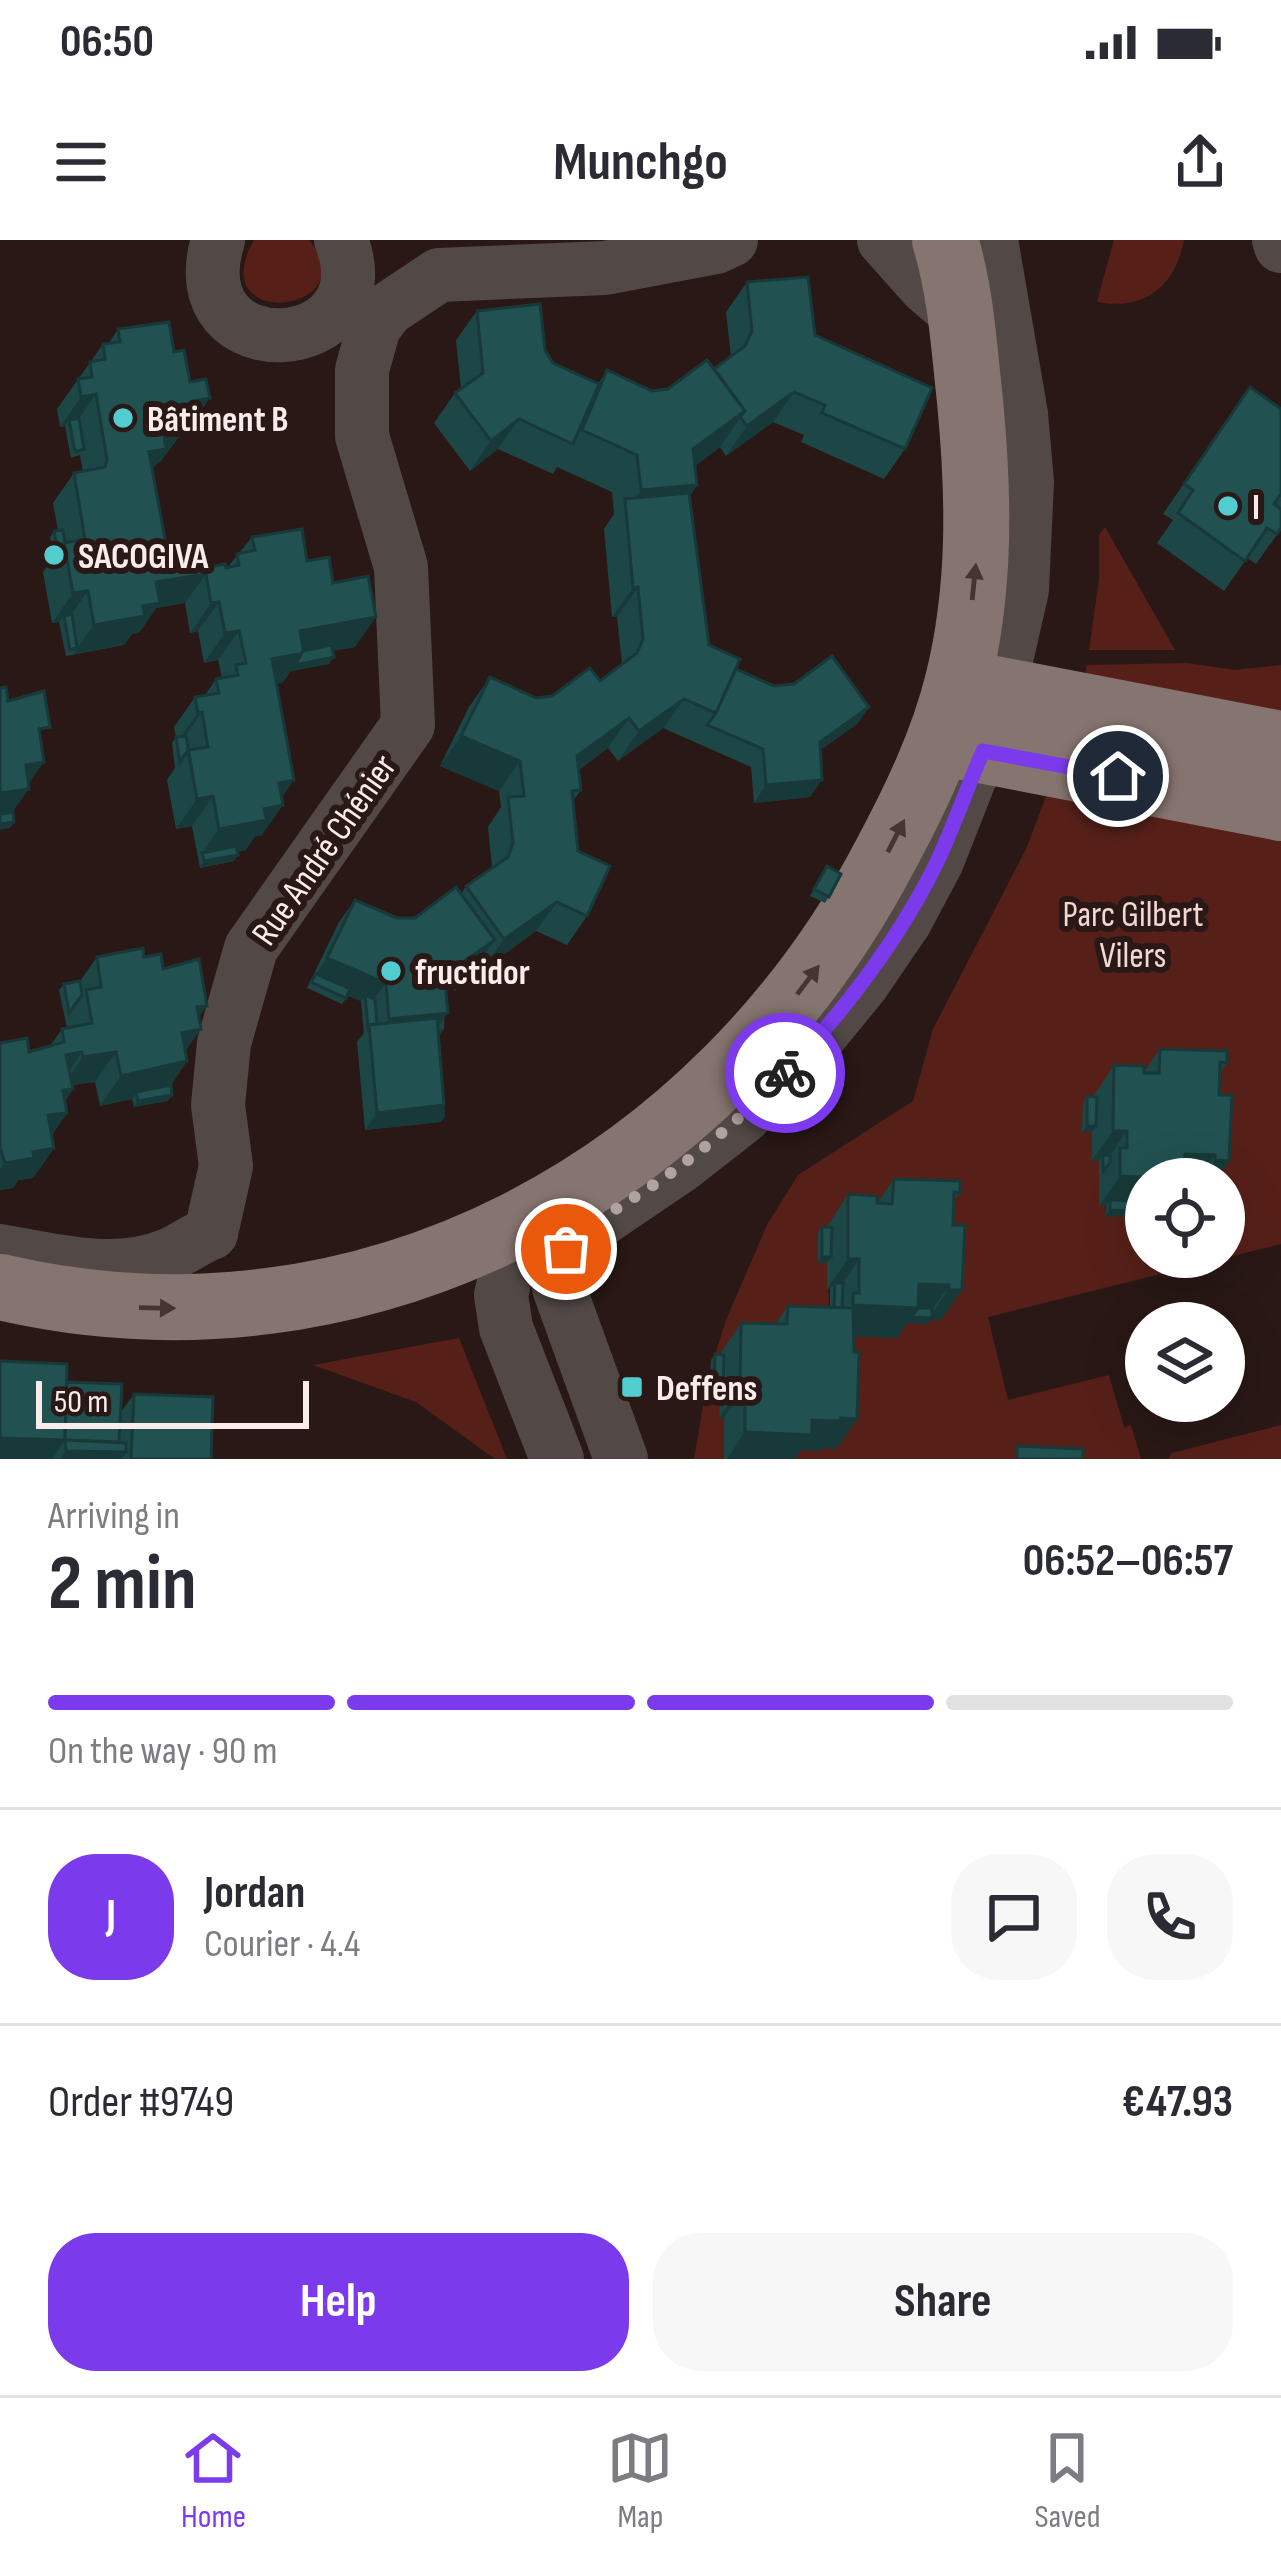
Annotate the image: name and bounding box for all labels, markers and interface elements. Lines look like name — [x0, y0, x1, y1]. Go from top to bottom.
text: 06:50 — [60, 15, 154, 70]
icon: menu — [48, 129, 114, 195]
icon: share — [1167, 129, 1233, 195]
text: Munchgo — [553, 130, 728, 195]
place label: Bâtiment B — [147, 399, 288, 442]
marker: Bâtiment B — [110, 405, 136, 431]
place label: I — [1252, 487, 1260, 530]
marker: I — [1215, 493, 1241, 519]
place label: SACOGIVA — [78, 536, 209, 579]
marker: SACOGIVA — [41, 542, 67, 568]
one-way arrow — [965, 563, 984, 601]
pin — [1067, 725, 1169, 827]
icon: home — [1085, 743, 1151, 809]
street label: Rue André Chénier — [244, 747, 406, 954]
one-way arrow — [885, 818, 906, 853]
park label: Parc Gilbert Vilers — [1062, 894, 1204, 978]
place label: fructidor — [415, 952, 530, 995]
marker: fructidor — [378, 958, 404, 984]
one-way arrow — [795, 964, 819, 996]
courier — [725, 1013, 845, 1133]
icon: bike — [752, 1040, 818, 1106]
map controls — [1125, 1158, 1245, 1422]
button: locate — [1125, 1158, 1245, 1278]
pin — [515, 1198, 617, 1300]
icon: bag — [533, 1216, 599, 1282]
one-way arrow — [139, 1299, 177, 1318]
button: layers — [1125, 1302, 1245, 1422]
place label: Deffens — [656, 1368, 757, 1411]
marker: Deffens — [619, 1374, 645, 1400]
scale bar — [36, 1375, 309, 1428]
text: 50 m — [54, 1382, 108, 1422]
text: Arriving in — [48, 1493, 180, 1540]
text: 06:52–06:57 — [1023, 1534, 1233, 1589]
text: 2 min — [48, 1538, 197, 1631]
text: On the way · 90 m — [48, 1728, 278, 1775]
button: chat — [951, 1854, 1077, 1980]
button: phone — [1107, 1854, 1233, 1980]
text: Jordan — [204, 1866, 305, 1921]
text: J — [106, 1889, 116, 1944]
text: Courier · 4.4 — [204, 1921, 360, 1968]
text: Order #9749 — [48, 2075, 234, 2130]
text: €47.93 — [1122, 2075, 1233, 2130]
button: Help — [48, 2233, 629, 2371]
button: Share — [653, 2233, 1233, 2371]
tab: Home — [180, 2425, 246, 2537]
tab: Map — [607, 2425, 673, 2537]
tab: Saved — [1034, 2425, 1101, 2537]

